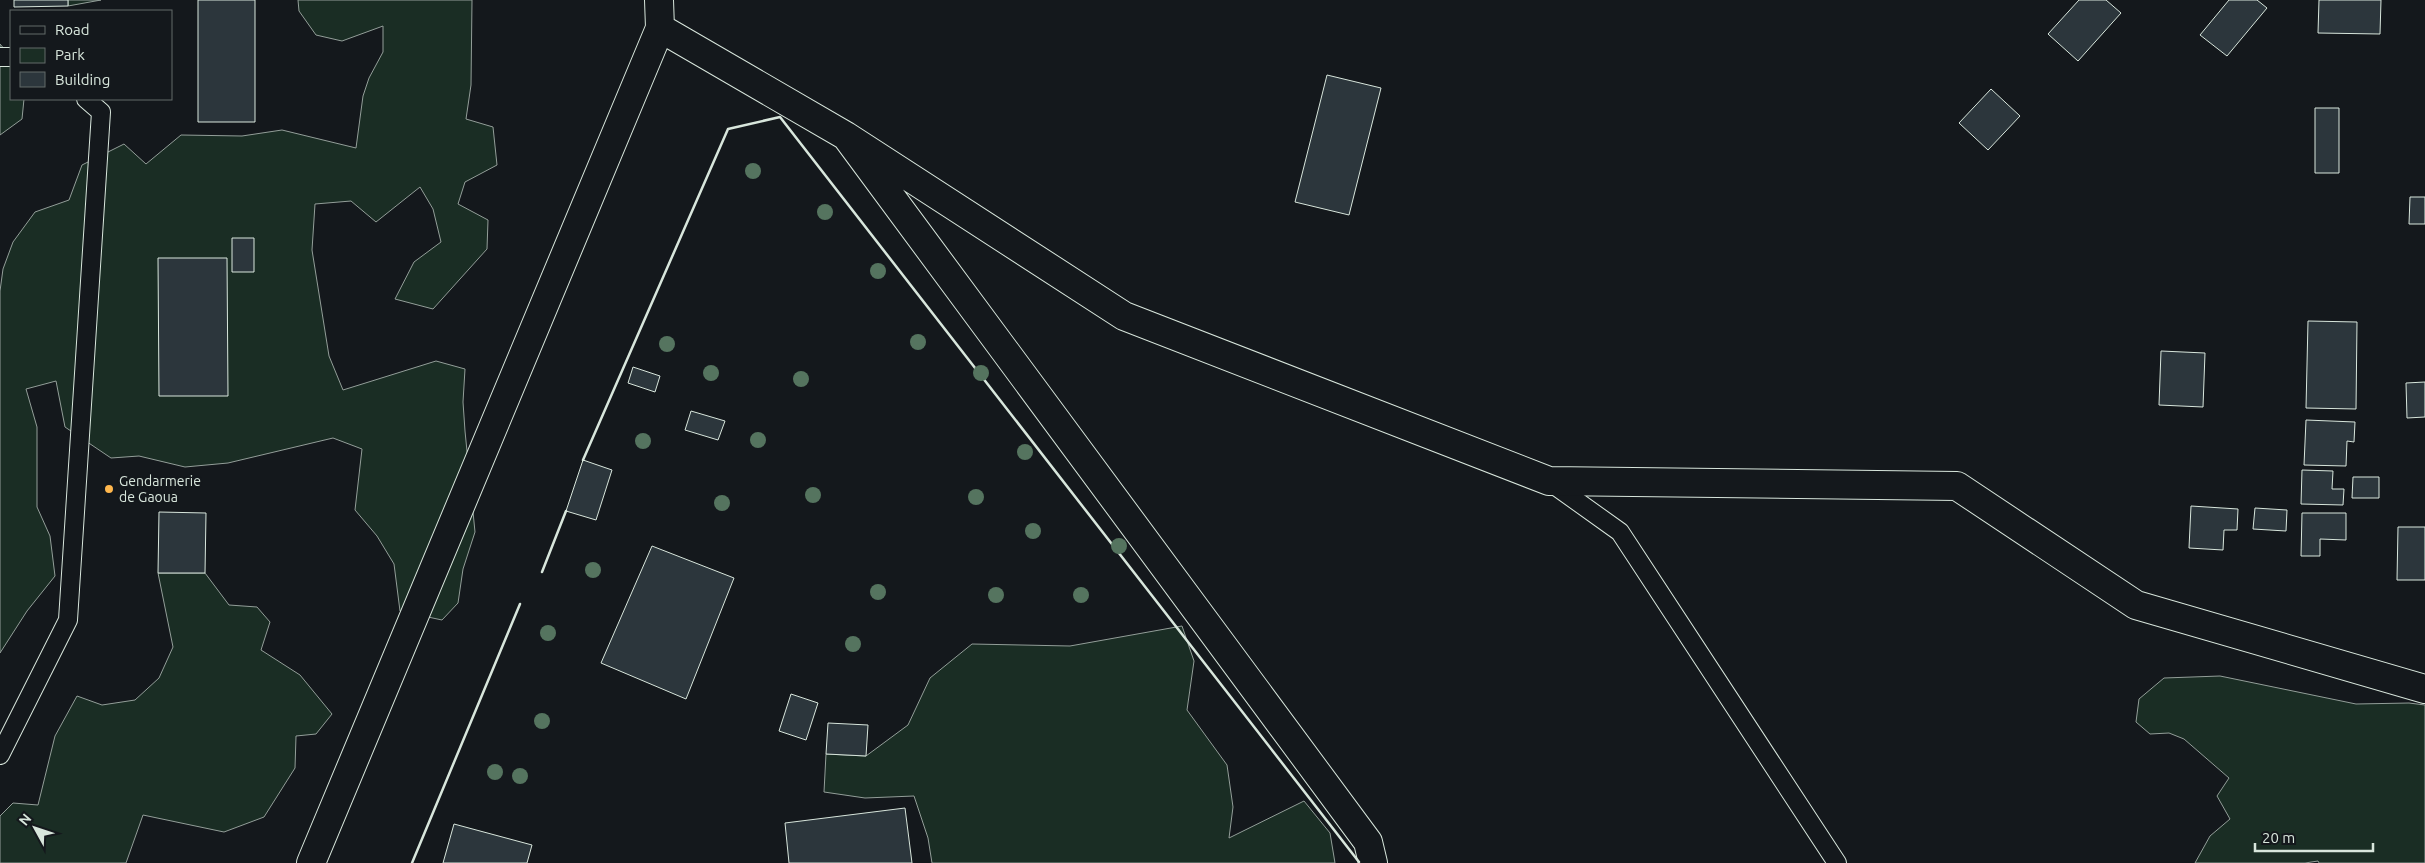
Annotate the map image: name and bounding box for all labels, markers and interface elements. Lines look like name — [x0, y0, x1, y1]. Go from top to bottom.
legend — [10, 10, 172, 100]
text: Road — [55, 21, 90, 38]
text: Park — [55, 46, 85, 63]
text: Building — [55, 71, 110, 88]
place label: Gendarmerie de Gaoua — [119, 473, 201, 505]
marker: Gendarmerie de Gaoua — [103, 483, 115, 495]
north arrow — [10, 803, 60, 853]
text: N — [16, 810, 35, 829]
scale bar — [2255, 820, 2372, 852]
text: 20 m — [2262, 829, 2295, 846]

